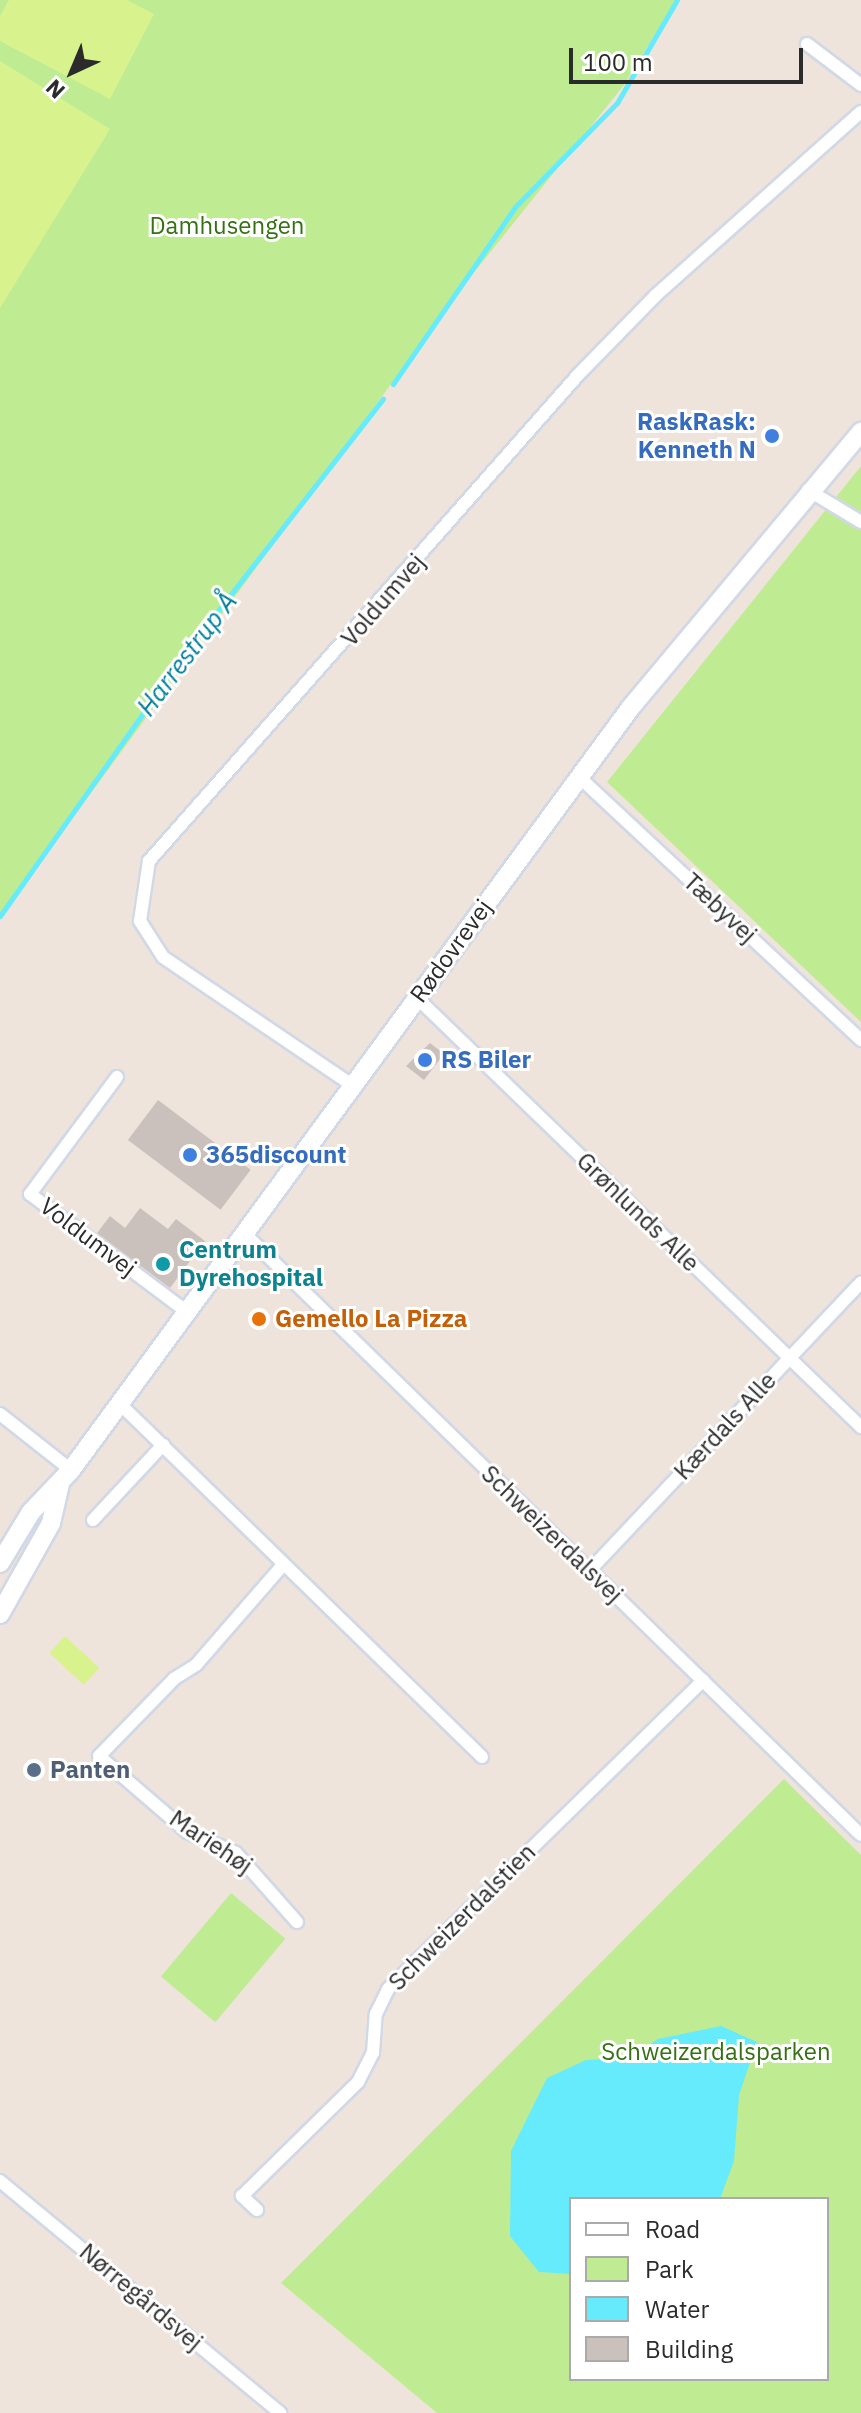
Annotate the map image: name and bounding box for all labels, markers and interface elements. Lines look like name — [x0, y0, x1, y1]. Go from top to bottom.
north arrow — [32, 32, 112, 112]
scale bar — [573, 32, 807, 82]
text: 100 m — [583, 46, 653, 78]
text: N — [39, 74, 71, 106]
park label: Damhusengen — [150, 212, 304, 240]
place label: RaskRask: Kenneth N — [637, 408, 756, 464]
marker: RaskRask: Kenneth N — [763, 427, 781, 445]
street label: Voldumvej — [335, 548, 431, 652]
water label: Harrestrup Å — [130, 586, 244, 722]
street label: Tæbyvej — [678, 867, 762, 949]
street label: Rødovrevej — [404, 894, 498, 1008]
place label: RS Biler — [441, 1046, 531, 1074]
marker: RS Biler — [416, 1051, 434, 1069]
place label: 365discount — [206, 1141, 346, 1169]
marker: 365discount — [181, 1146, 199, 1164]
street label: Grønlunds Alle — [571, 1146, 705, 1278]
street label: Voldumvej — [34, 1192, 142, 1282]
place label: Centrum Dyrehospital — [179, 1236, 323, 1292]
marker: Centrum Dyrehospital — [154, 1255, 172, 1273]
place label: Gemello La Pizza — [275, 1305, 468, 1333]
marker: Gemello La Pizza — [250, 1310, 268, 1328]
street label: Kærdals Alle — [668, 1366, 782, 1486]
street label: Schweizerdalsvej — [475, 1459, 629, 1609]
place label: Panten — [50, 1756, 130, 1784]
marker: Panten — [25, 1761, 43, 1779]
street label: Mariehøj — [164, 1804, 258, 1880]
street label: Schweizerdalstien — [383, 1838, 541, 1996]
park label: Schweizerdalsparken — [601, 2038, 831, 2066]
legend — [569, 2197, 829, 2381]
text: Road — [645, 2213, 700, 2245]
street label: Nørregårdsvej — [74, 2237, 208, 2357]
text: Park — [645, 2253, 694, 2285]
text: Water — [645, 2293, 709, 2325]
text: Building — [645, 2333, 733, 2365]

